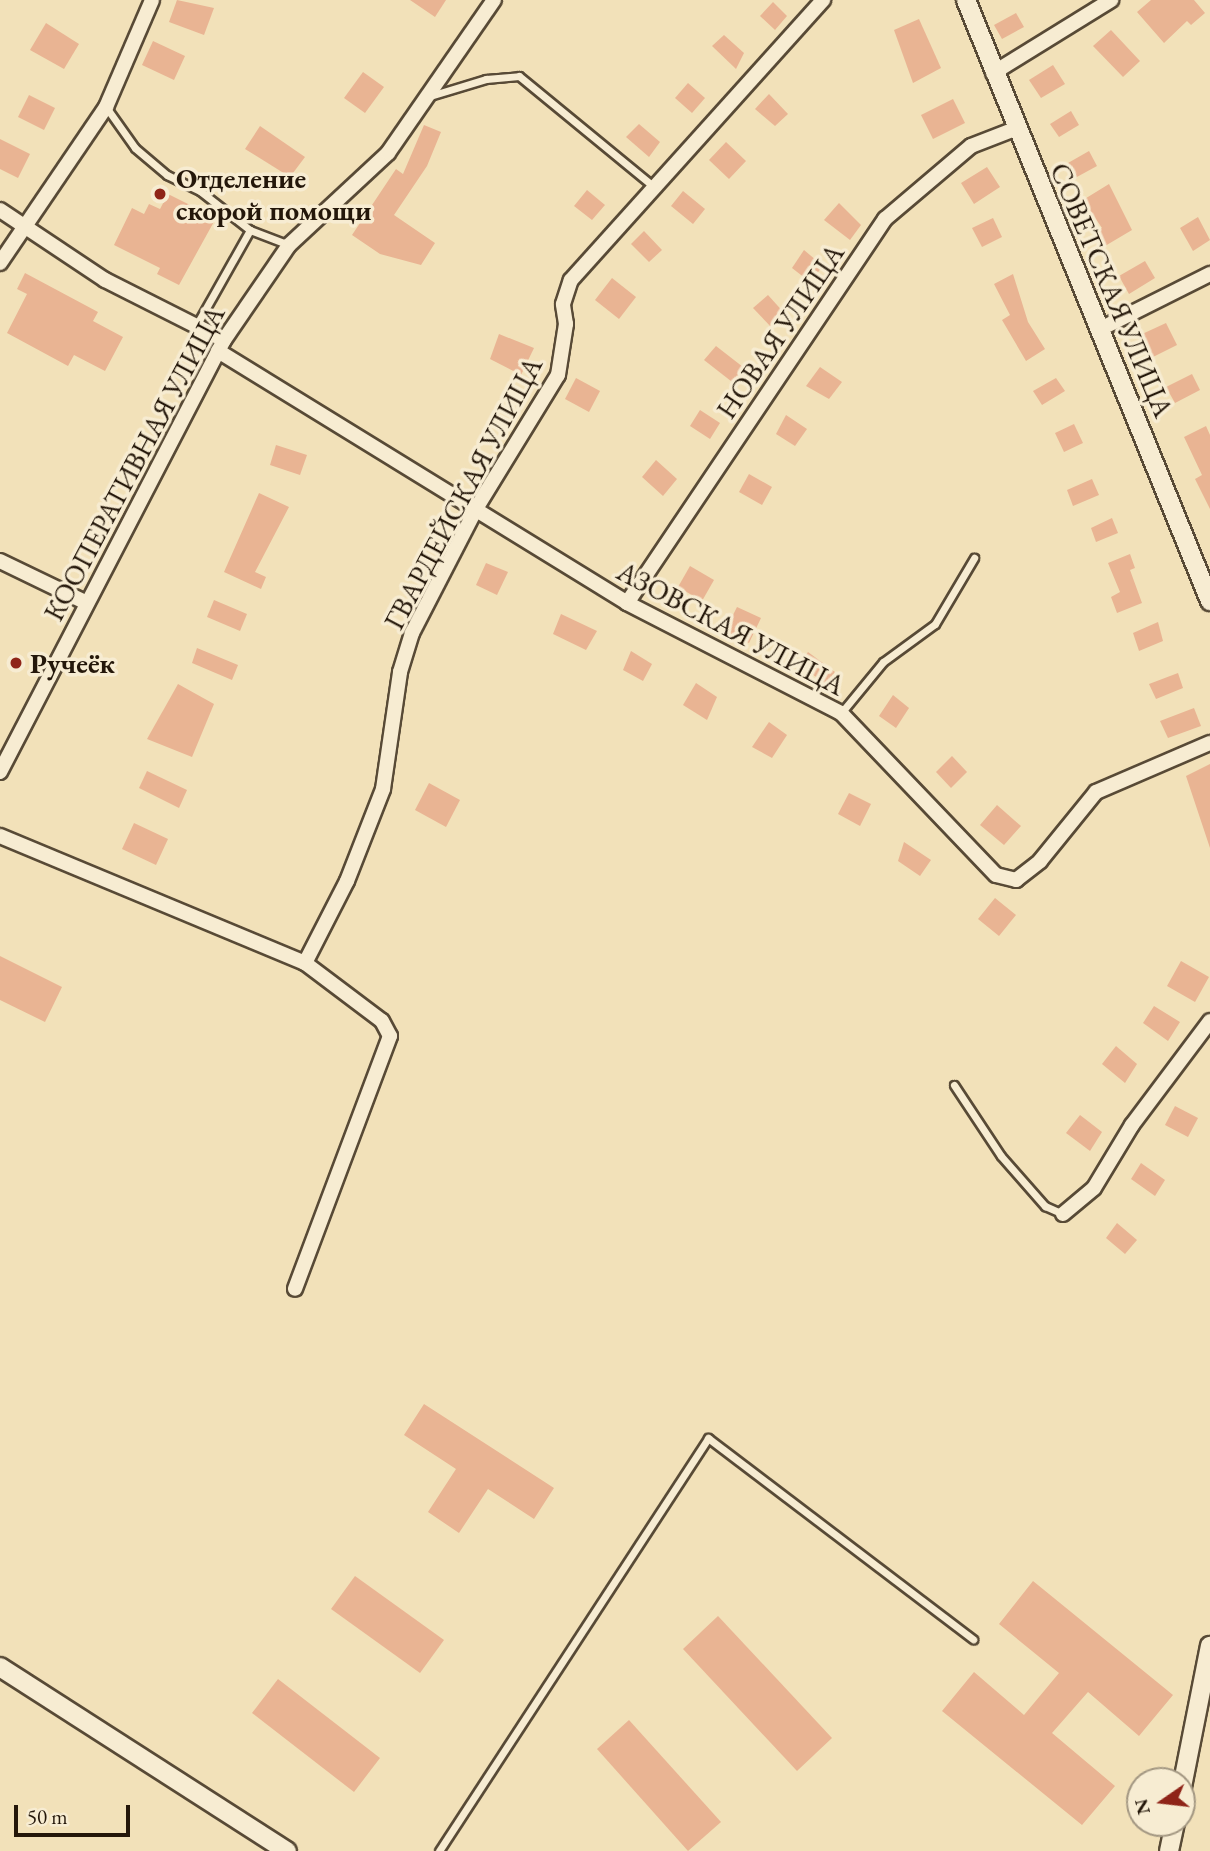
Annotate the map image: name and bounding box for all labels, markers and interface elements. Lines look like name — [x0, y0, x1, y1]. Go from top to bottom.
street label: СОВЕТСКАЯ УЛИЦА — [1043, 158, 1181, 422]
place label: Отделение скорой помощи — [176, 161, 371, 227]
marker: Отделение скорой помощи — [150, 184, 170, 204]
street label: НОВАЯ УЛИЦА — [709, 237, 851, 425]
street label: КООПЕРАТИВНАЯ УЛИЦА — [37, 300, 231, 626]
street label: ГВАРДЕЙСКАЯ УЛИЦА — [377, 351, 549, 635]
street label: АЗОВСКАЯ УЛИЦА — [611, 554, 851, 702]
place label: Ручеёк — [30, 646, 115, 680]
marker: Ручеёк — [8, 655, 24, 671]
north arrow — [1126, 1767, 1196, 1837]
scale bar — [18, 1792, 133, 1836]
text: N — [1128, 1796, 1156, 1817]
text: 50 m — [27, 1803, 68, 1830]

